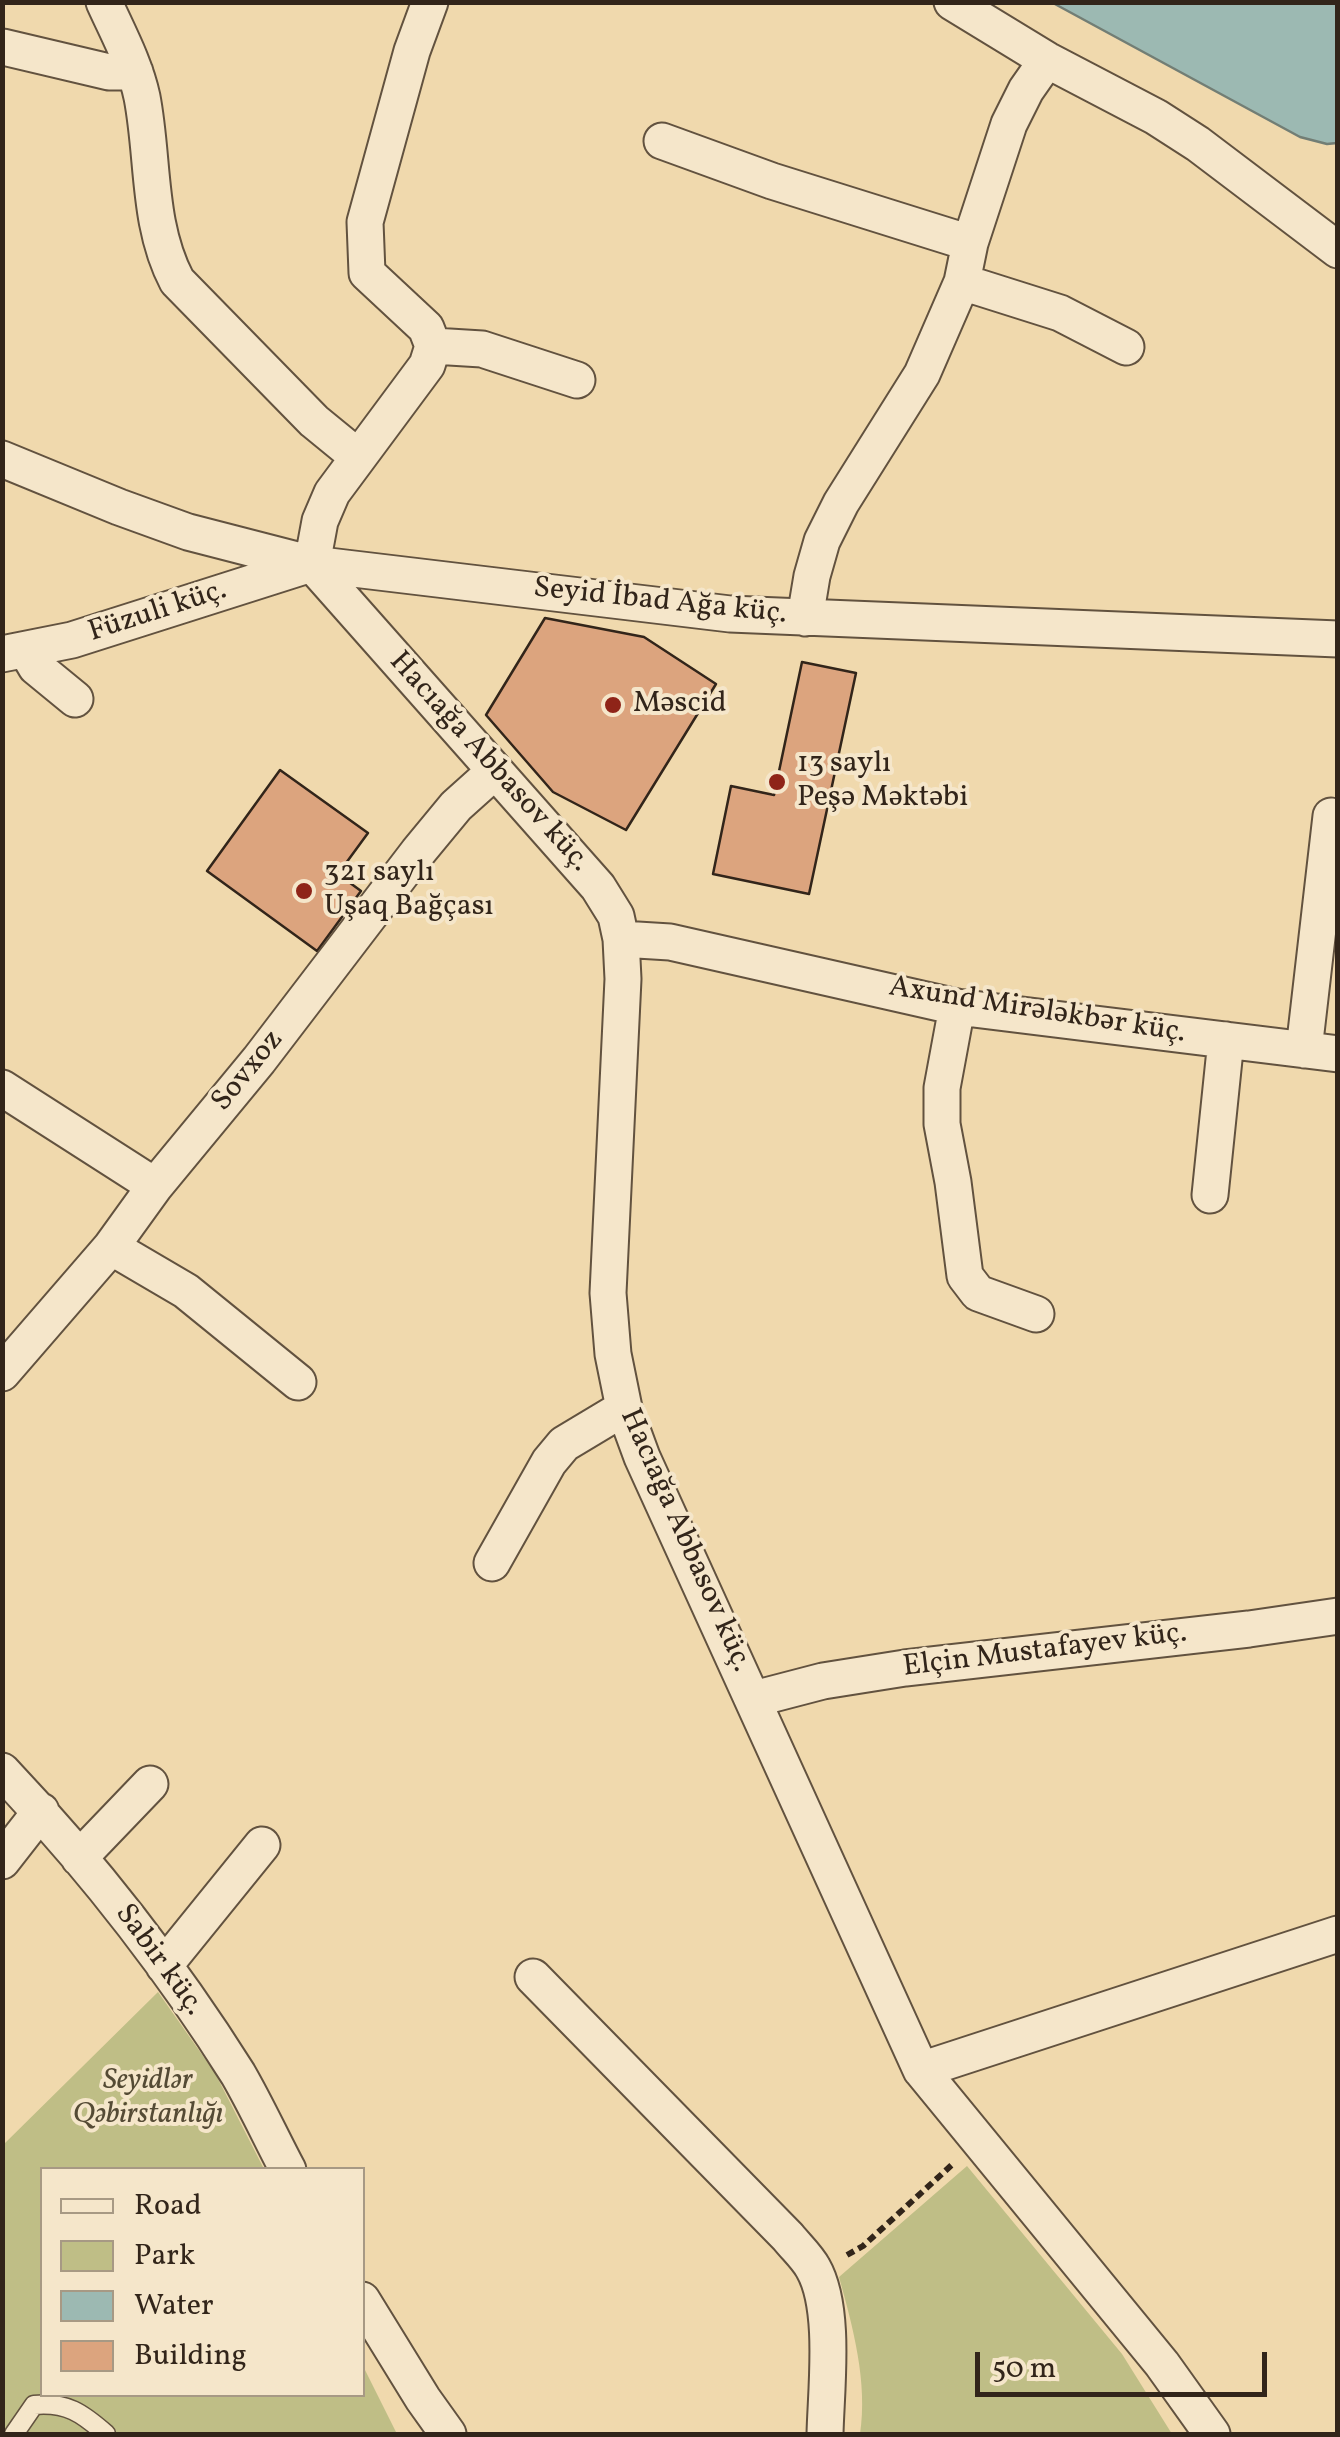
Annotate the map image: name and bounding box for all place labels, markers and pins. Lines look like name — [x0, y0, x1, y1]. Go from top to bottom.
place label: Məscid — [633, 687, 727, 723]
marker: Məscid — [602, 694, 624, 716]
place label: 13 saylı Peşə Məktəbi — [797, 747, 968, 818]
marker: 13 saylı Peşə Məktəbi — [766, 771, 788, 793]
place label: 321 saylı Uşaq Bağçası — [324, 856, 494, 926]
marker: 321 saylı Uşaq Bağçası — [293, 880, 315, 902]

